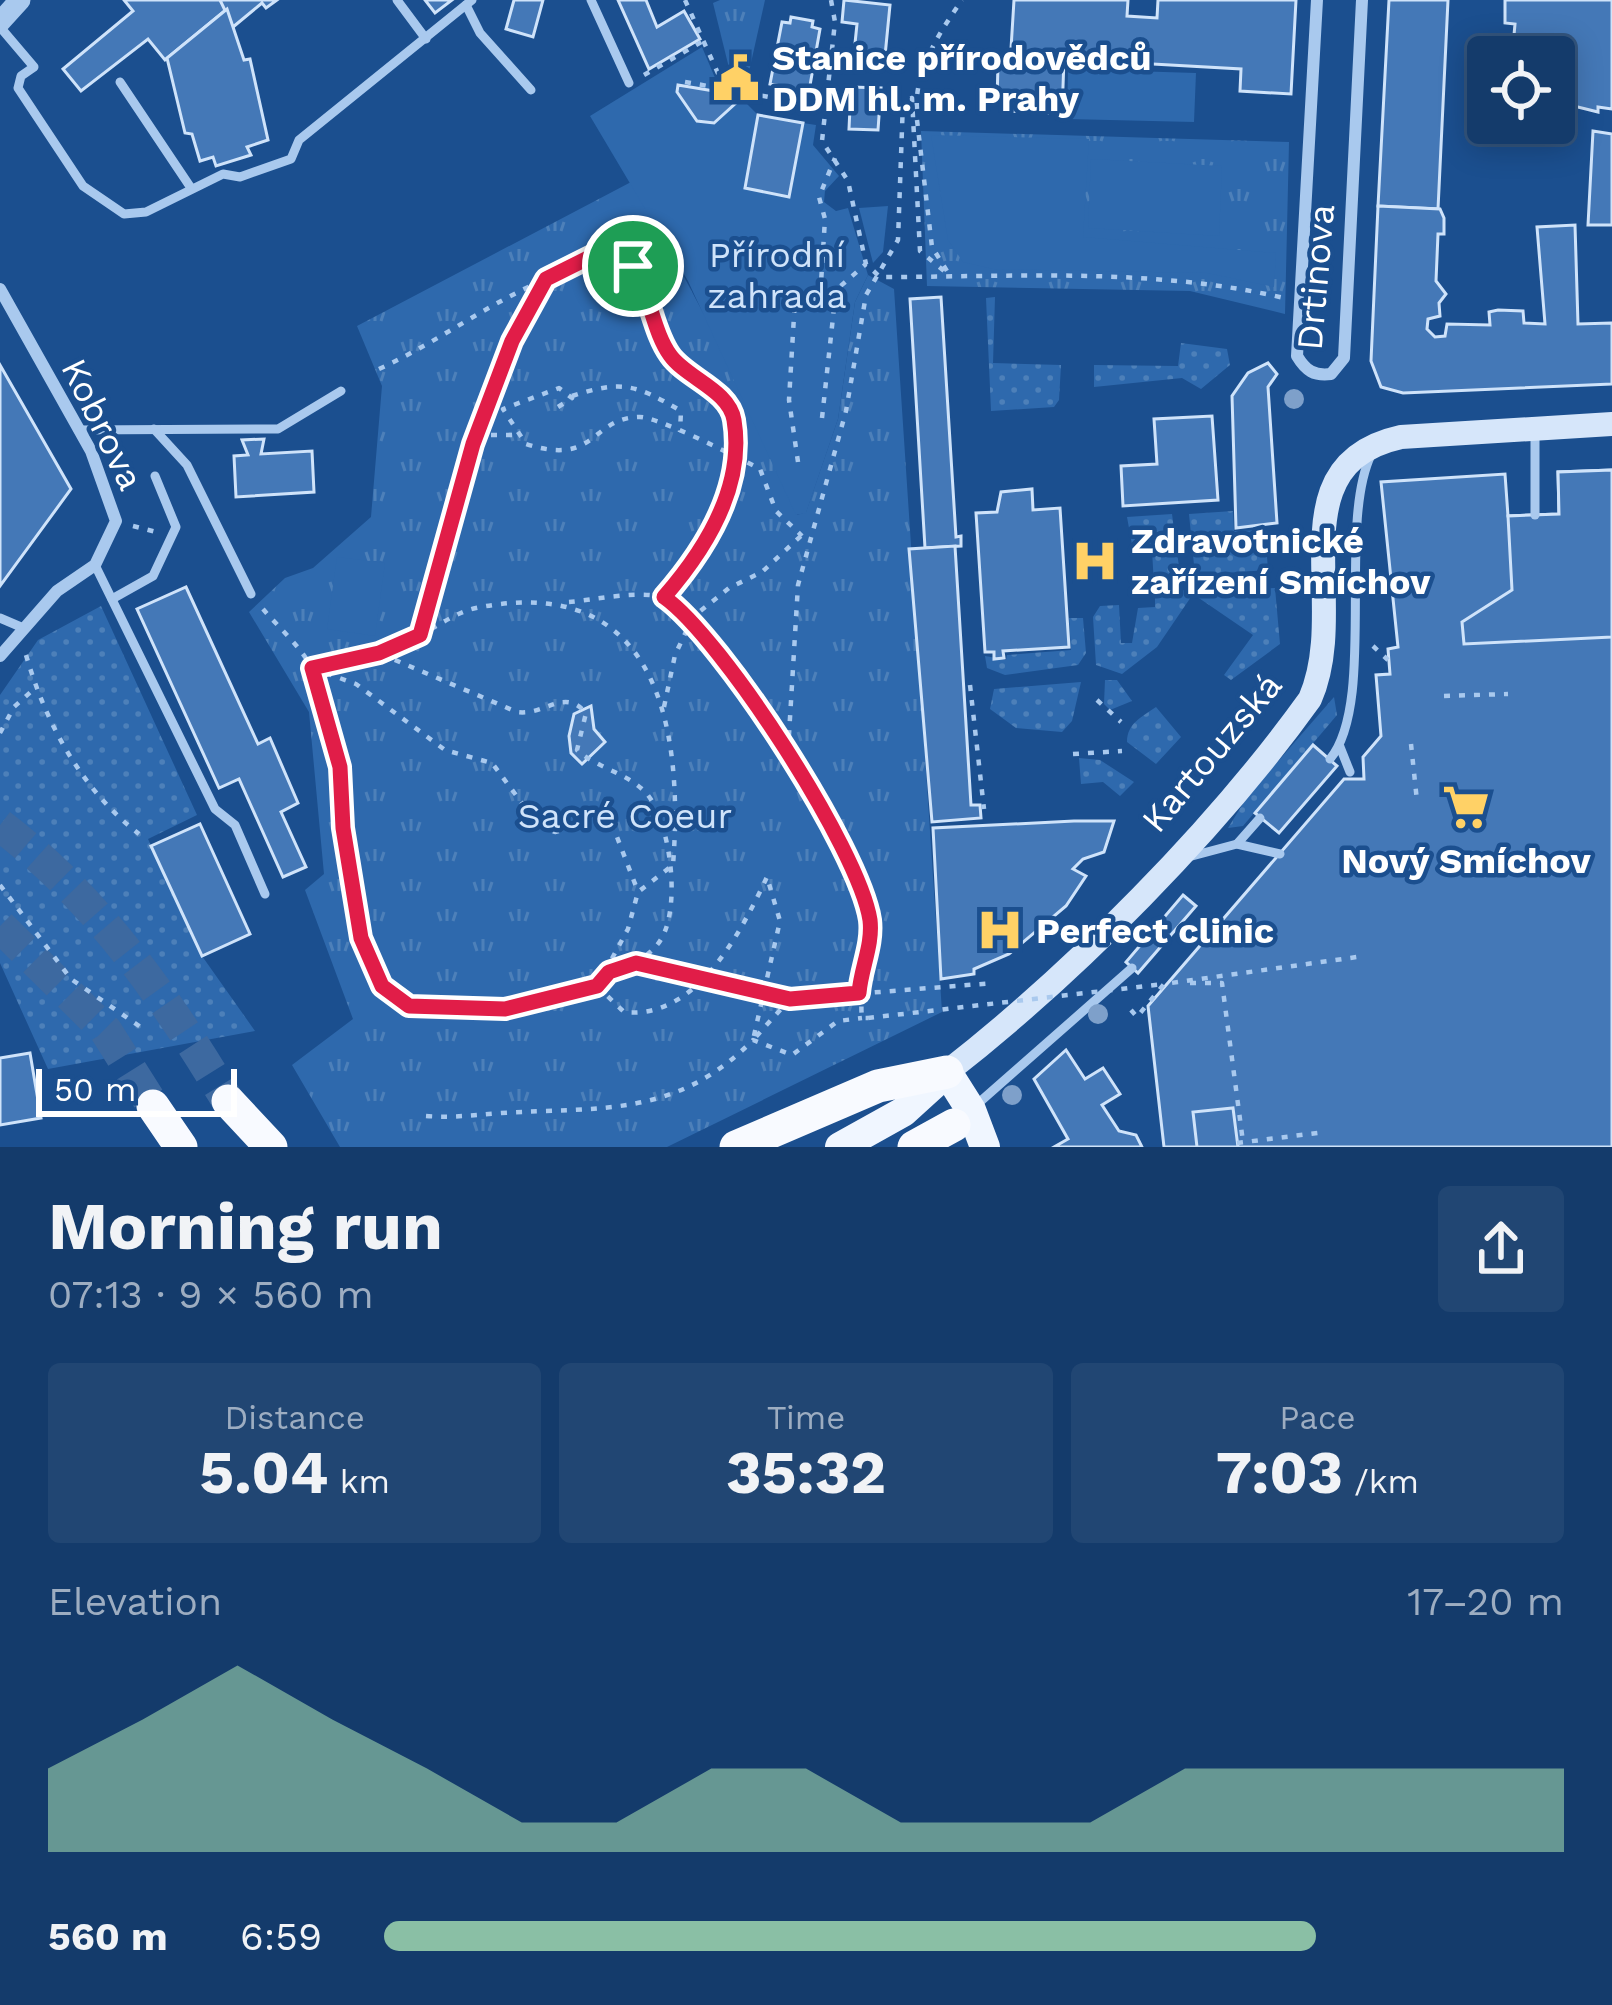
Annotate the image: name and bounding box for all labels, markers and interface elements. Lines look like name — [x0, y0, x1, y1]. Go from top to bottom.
map controls — [1467, 36, 1575, 144]
button: locate — [1467, 36, 1575, 144]
place label: Stanice přírodovědců DDM hl. m. Prahy — [772, 37, 1152, 120]
public building icon: Stanice přírodovědců DDM hl. m. Prahy — [711, 53, 761, 103]
street label: Drtinova — [1289, 202, 1343, 352]
pin — [582, 215, 684, 317]
icon: arrive — [600, 233, 666, 299]
park label: Přírodní zahrada — [707, 234, 847, 317]
street label: Kobrova — [52, 352, 152, 497]
place label: Zdravotnické zařízení Smíchov — [1131, 520, 1431, 603]
hospital icon: Zdravotnické zařízení Smíchov — [1070, 536, 1120, 586]
street label: Kartouzská — [1133, 665, 1290, 841]
supermarket icon: Nový Smíchov — [1441, 782, 1491, 832]
park label: Sacré Coeur — [518, 795, 732, 837]
place label: Nový Smíchov — [1341, 840, 1592, 882]
hospital icon: Perfect clinic — [975, 905, 1025, 955]
place label: Perfect clinic — [1036, 910, 1274, 952]
scale bar — [36, 1063, 237, 1116]
text: 50 m — [54, 1070, 136, 1109]
button: share — [1438, 1186, 1564, 1312]
text: Morning run — [48, 1188, 443, 1265]
text: 07:13 · 9 × 560 m — [48, 1272, 374, 1317]
text: Distance — [225, 1398, 365, 1437]
text: Time — [767, 1398, 845, 1437]
text: Pace — [1279, 1398, 1356, 1437]
text: 5.04 — [199, 1437, 329, 1508]
text: 35:32 — [726, 1437, 886, 1508]
text: 7:03 — [1216, 1437, 1343, 1508]
text: km — [329, 1462, 390, 1501]
text: /km — [1343, 1462, 1419, 1501]
text: Elevation — [48, 1579, 222, 1624]
text: 17–20 m — [1407, 1579, 1564, 1624]
text: 560 m — [48, 1914, 168, 1959]
text: 6:59 — [240, 1914, 322, 1959]

